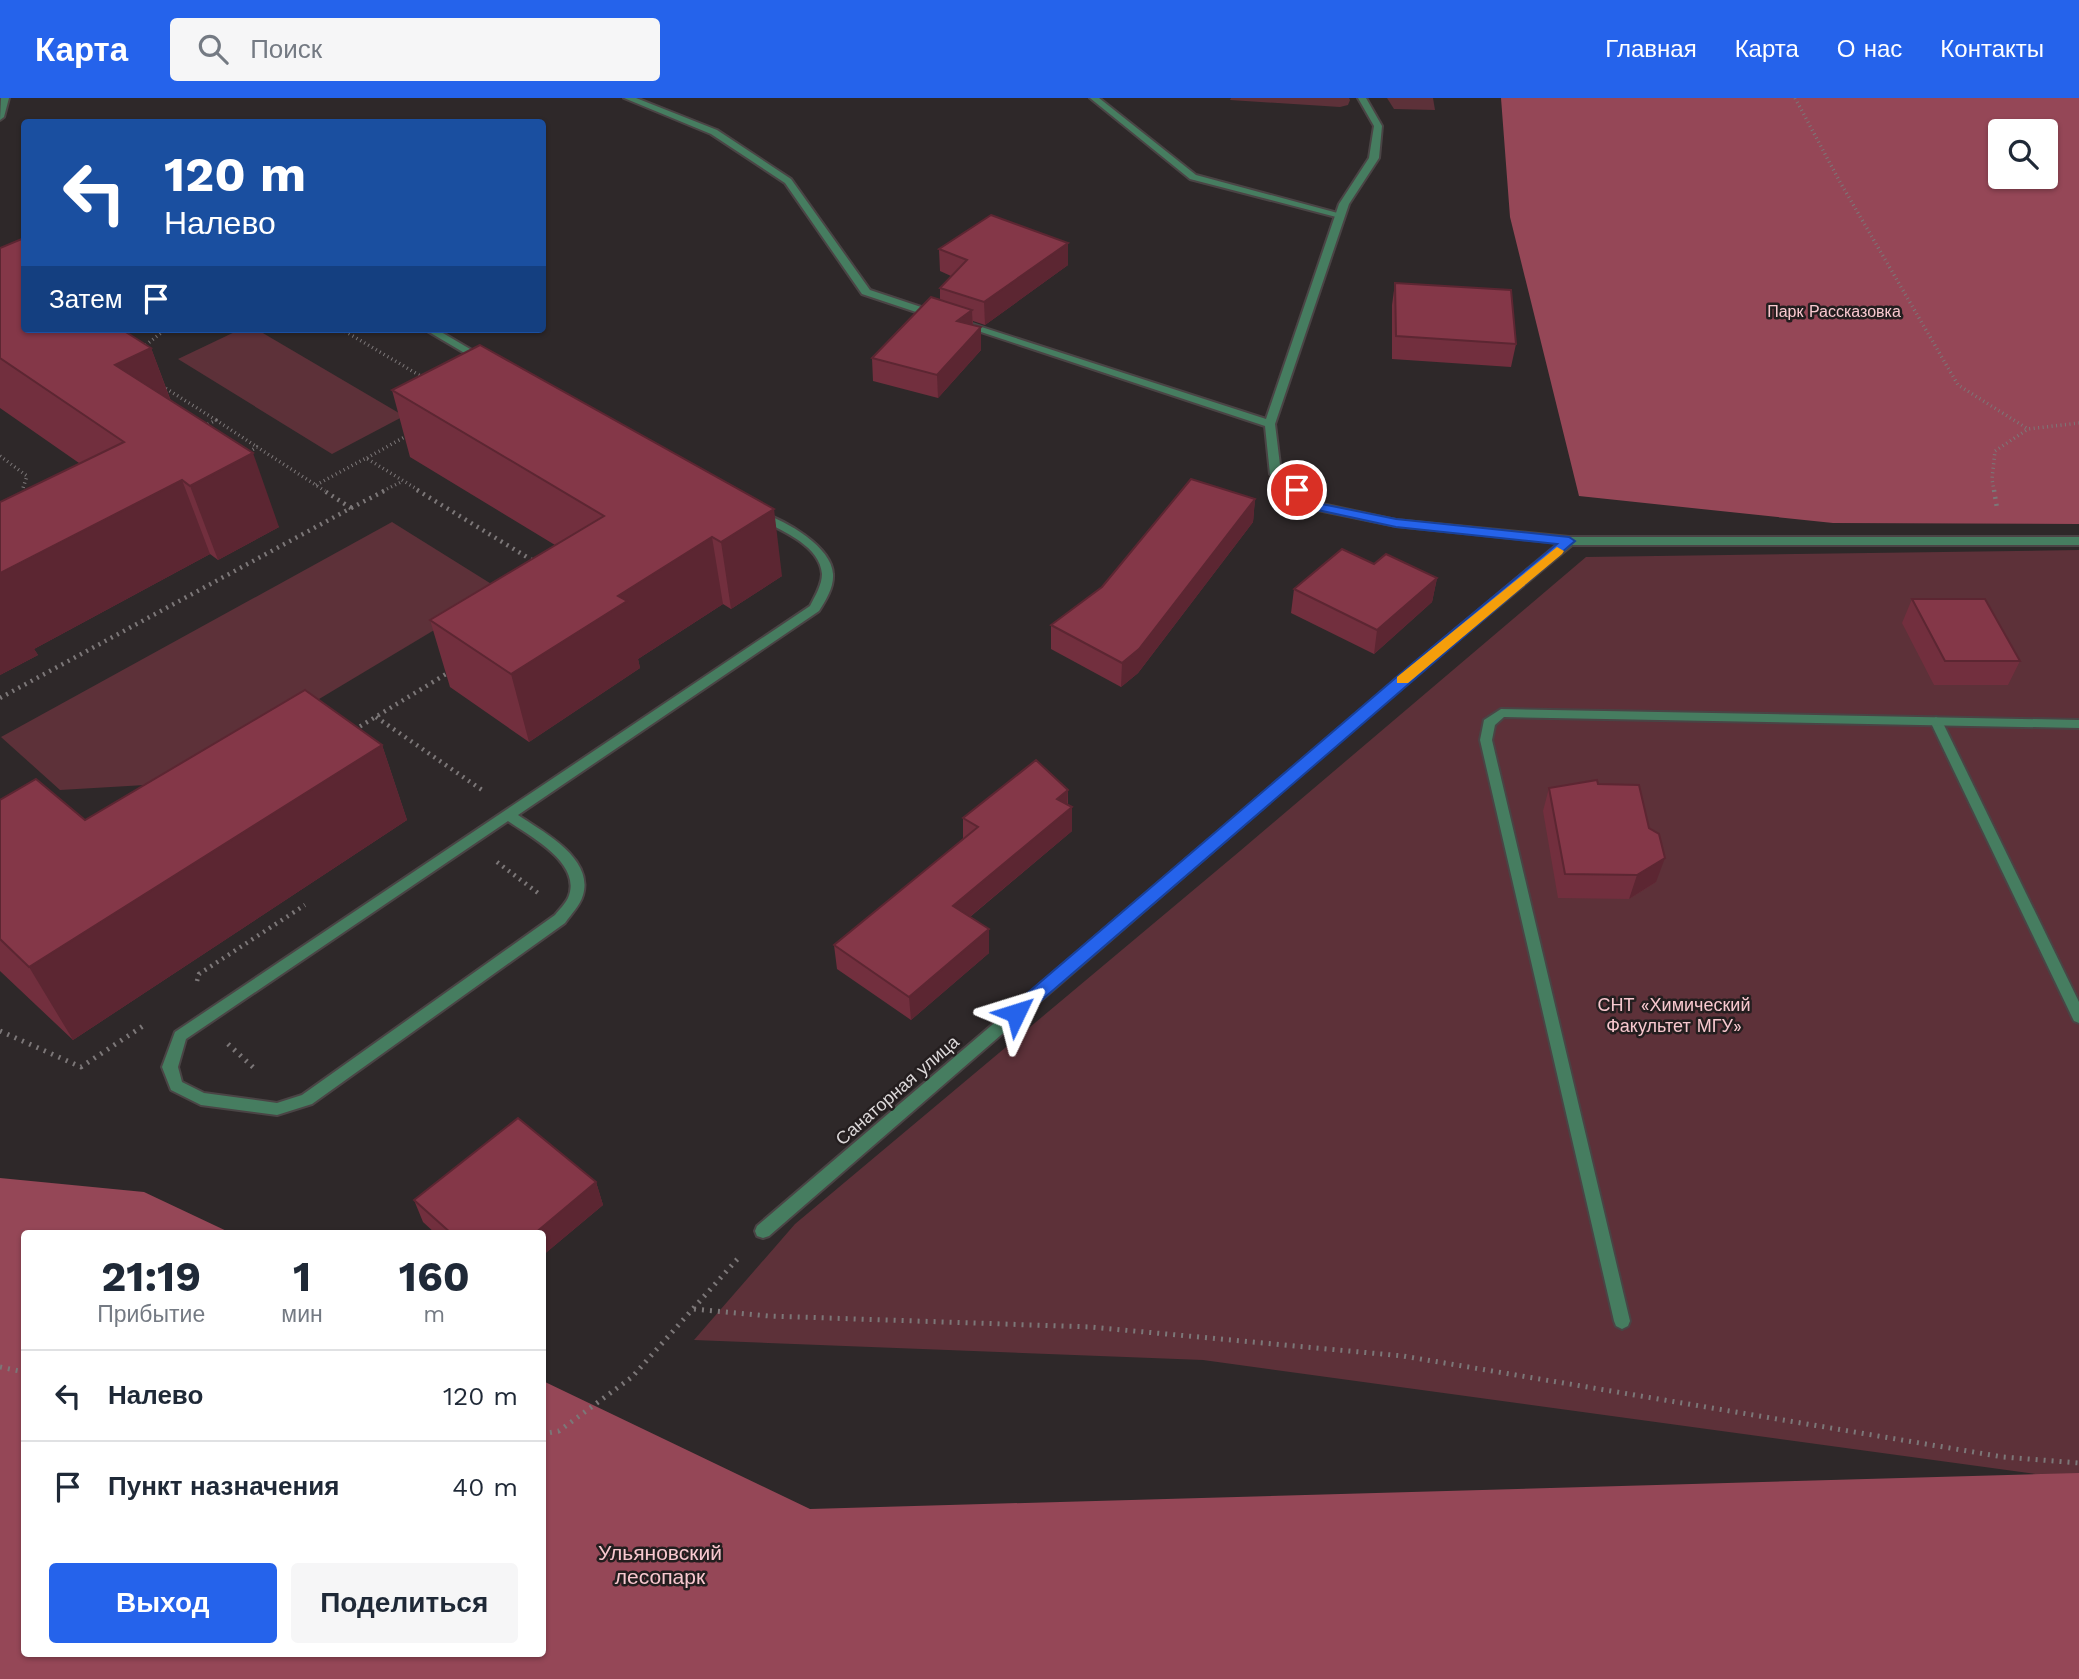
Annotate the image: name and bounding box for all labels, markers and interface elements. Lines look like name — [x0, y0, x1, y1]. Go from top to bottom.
search box — [170, 18, 660, 81]
text: Карта — [35, 30, 128, 69]
icon: search — [194, 30, 232, 68]
text: Поиск — [250, 34, 322, 64]
text: Главная — [1605, 35, 1697, 63]
text: Карта — [1735, 35, 1799, 63]
text: О нас — [1837, 35, 1902, 63]
text: Контакты — [1940, 35, 2044, 63]
map controls — [1988, 119, 2058, 189]
button: search — [1988, 119, 2058, 189]
text: 120 m — [164, 145, 306, 203]
icon: left — [49, 147, 140, 238]
text: Налево — [164, 204, 276, 242]
icon: arrive — [137, 280, 175, 318]
text: Затем — [49, 284, 123, 314]
park label: Парк Рассказовка — [1767, 302, 1901, 321]
pin — [1267, 460, 1327, 520]
icon: arrive — [1278, 471, 1316, 509]
position arrow — [979, 976, 1053, 1050]
park label: СНТ «Химический Факультет МГУ» — [1598, 994, 1750, 1036]
street label: Санаторная улица — [831, 1030, 964, 1149]
text: 21:19 — [101, 1252, 201, 1301]
text: 1 — [293, 1252, 311, 1301]
text: 160 — [399, 1252, 470, 1301]
text: Прибытие — [97, 1301, 205, 1328]
text: мин — [281, 1301, 323, 1328]
text: m — [423, 1301, 445, 1328]
icon: left — [49, 1377, 87, 1415]
text: Налево — [108, 1380, 203, 1410]
text: 120 m — [443, 1381, 518, 1411]
icon: arrive — [49, 1468, 87, 1506]
text: Пункт назначения — [108, 1471, 339, 1501]
text: 40 m — [452, 1472, 518, 1502]
park label: Ульяновский лесопарк — [598, 1540, 722, 1589]
button: Выход — [49, 1563, 277, 1643]
button: Поделиться — [291, 1563, 518, 1643]

